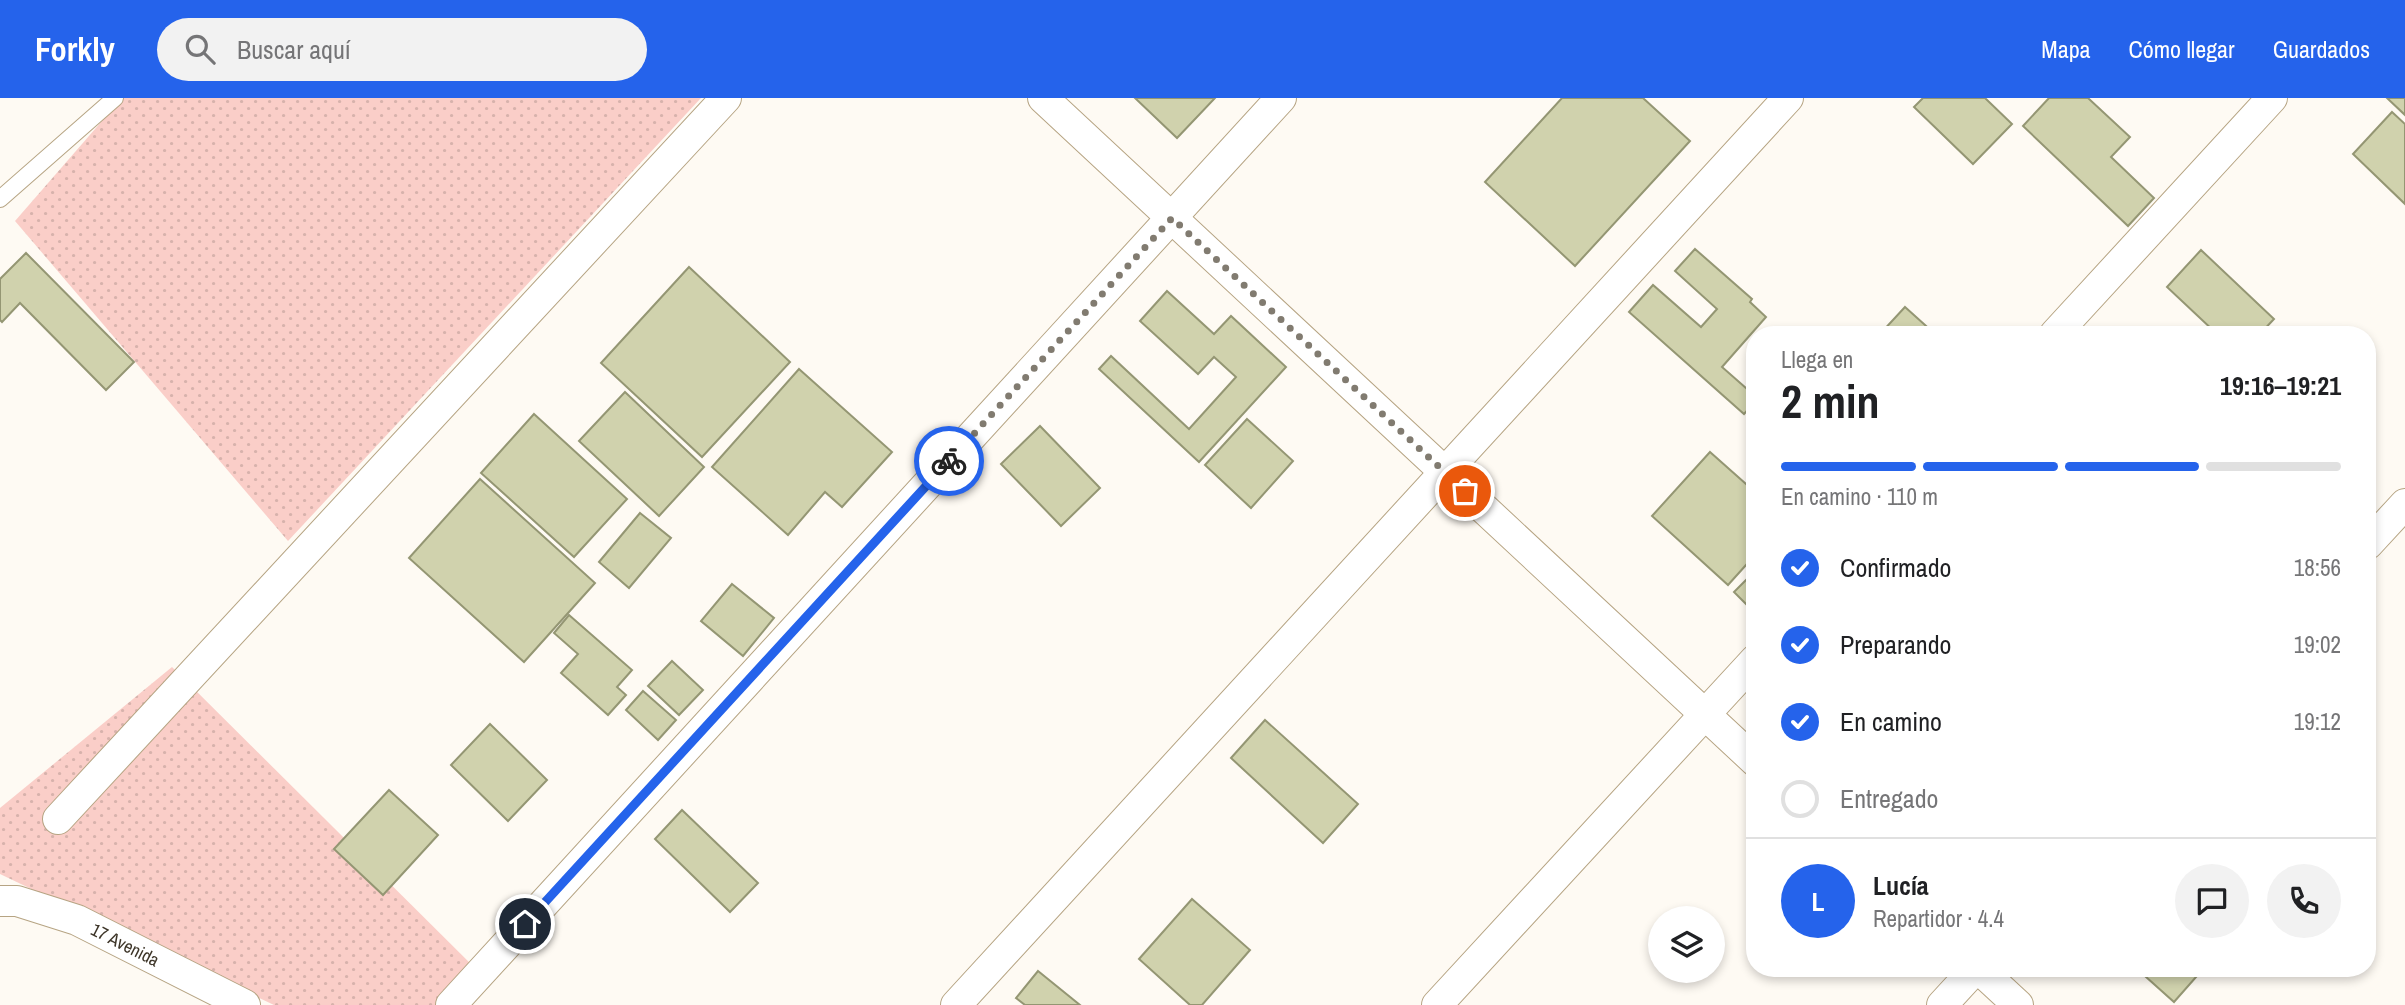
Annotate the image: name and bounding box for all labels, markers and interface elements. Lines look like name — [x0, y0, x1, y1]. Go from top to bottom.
search box — [157, 18, 647, 81]
text: Forkly — [35, 27, 115, 71]
icon: search — [181, 30, 219, 68]
text: Buscar aquí — [237, 32, 351, 67]
text: Mapa — [2041, 33, 2091, 65]
text: Cómo llegar — [2129, 33, 2235, 65]
text: Guardados — [2273, 33, 2370, 65]
text: Llega en — [1781, 344, 1853, 375]
text: 19:16–19:21 — [2220, 368, 2341, 403]
text: 2 min — [1781, 370, 1880, 432]
courier — [914, 426, 984, 496]
icon: bike — [930, 442, 968, 480]
pin — [1435, 461, 1495, 521]
icon: bag — [1446, 472, 1484, 510]
text: En camino · 110 m — [1781, 481, 1938, 512]
icon: check — [1781, 549, 1819, 587]
text: Confirmado — [1840, 550, 1951, 585]
text: 18:56 — [2294, 552, 2341, 583]
icon: check — [1781, 626, 1819, 664]
text: Preparando — [1840, 627, 1951, 662]
text: 19:02 — [2294, 629, 2341, 660]
icon: check — [1781, 703, 1819, 741]
text: En camino — [1840, 704, 1942, 739]
text: 19:12 — [2294, 706, 2341, 737]
text: Entregado — [1840, 781, 1938, 816]
button: chat — [2175, 864, 2249, 938]
button: phone — [2267, 864, 2341, 938]
text: Lucía — [1873, 868, 1929, 903]
text: L — [1811, 884, 1825, 919]
pin — [495, 894, 555, 954]
text: Repartidor · 4.4 — [1873, 903, 2004, 934]
icon: home — [506, 905, 544, 943]
map controls — [1648, 906, 1725, 983]
button: layers — [1648, 906, 1725, 983]
street label: 17 Avenida — [87, 917, 164, 972]

